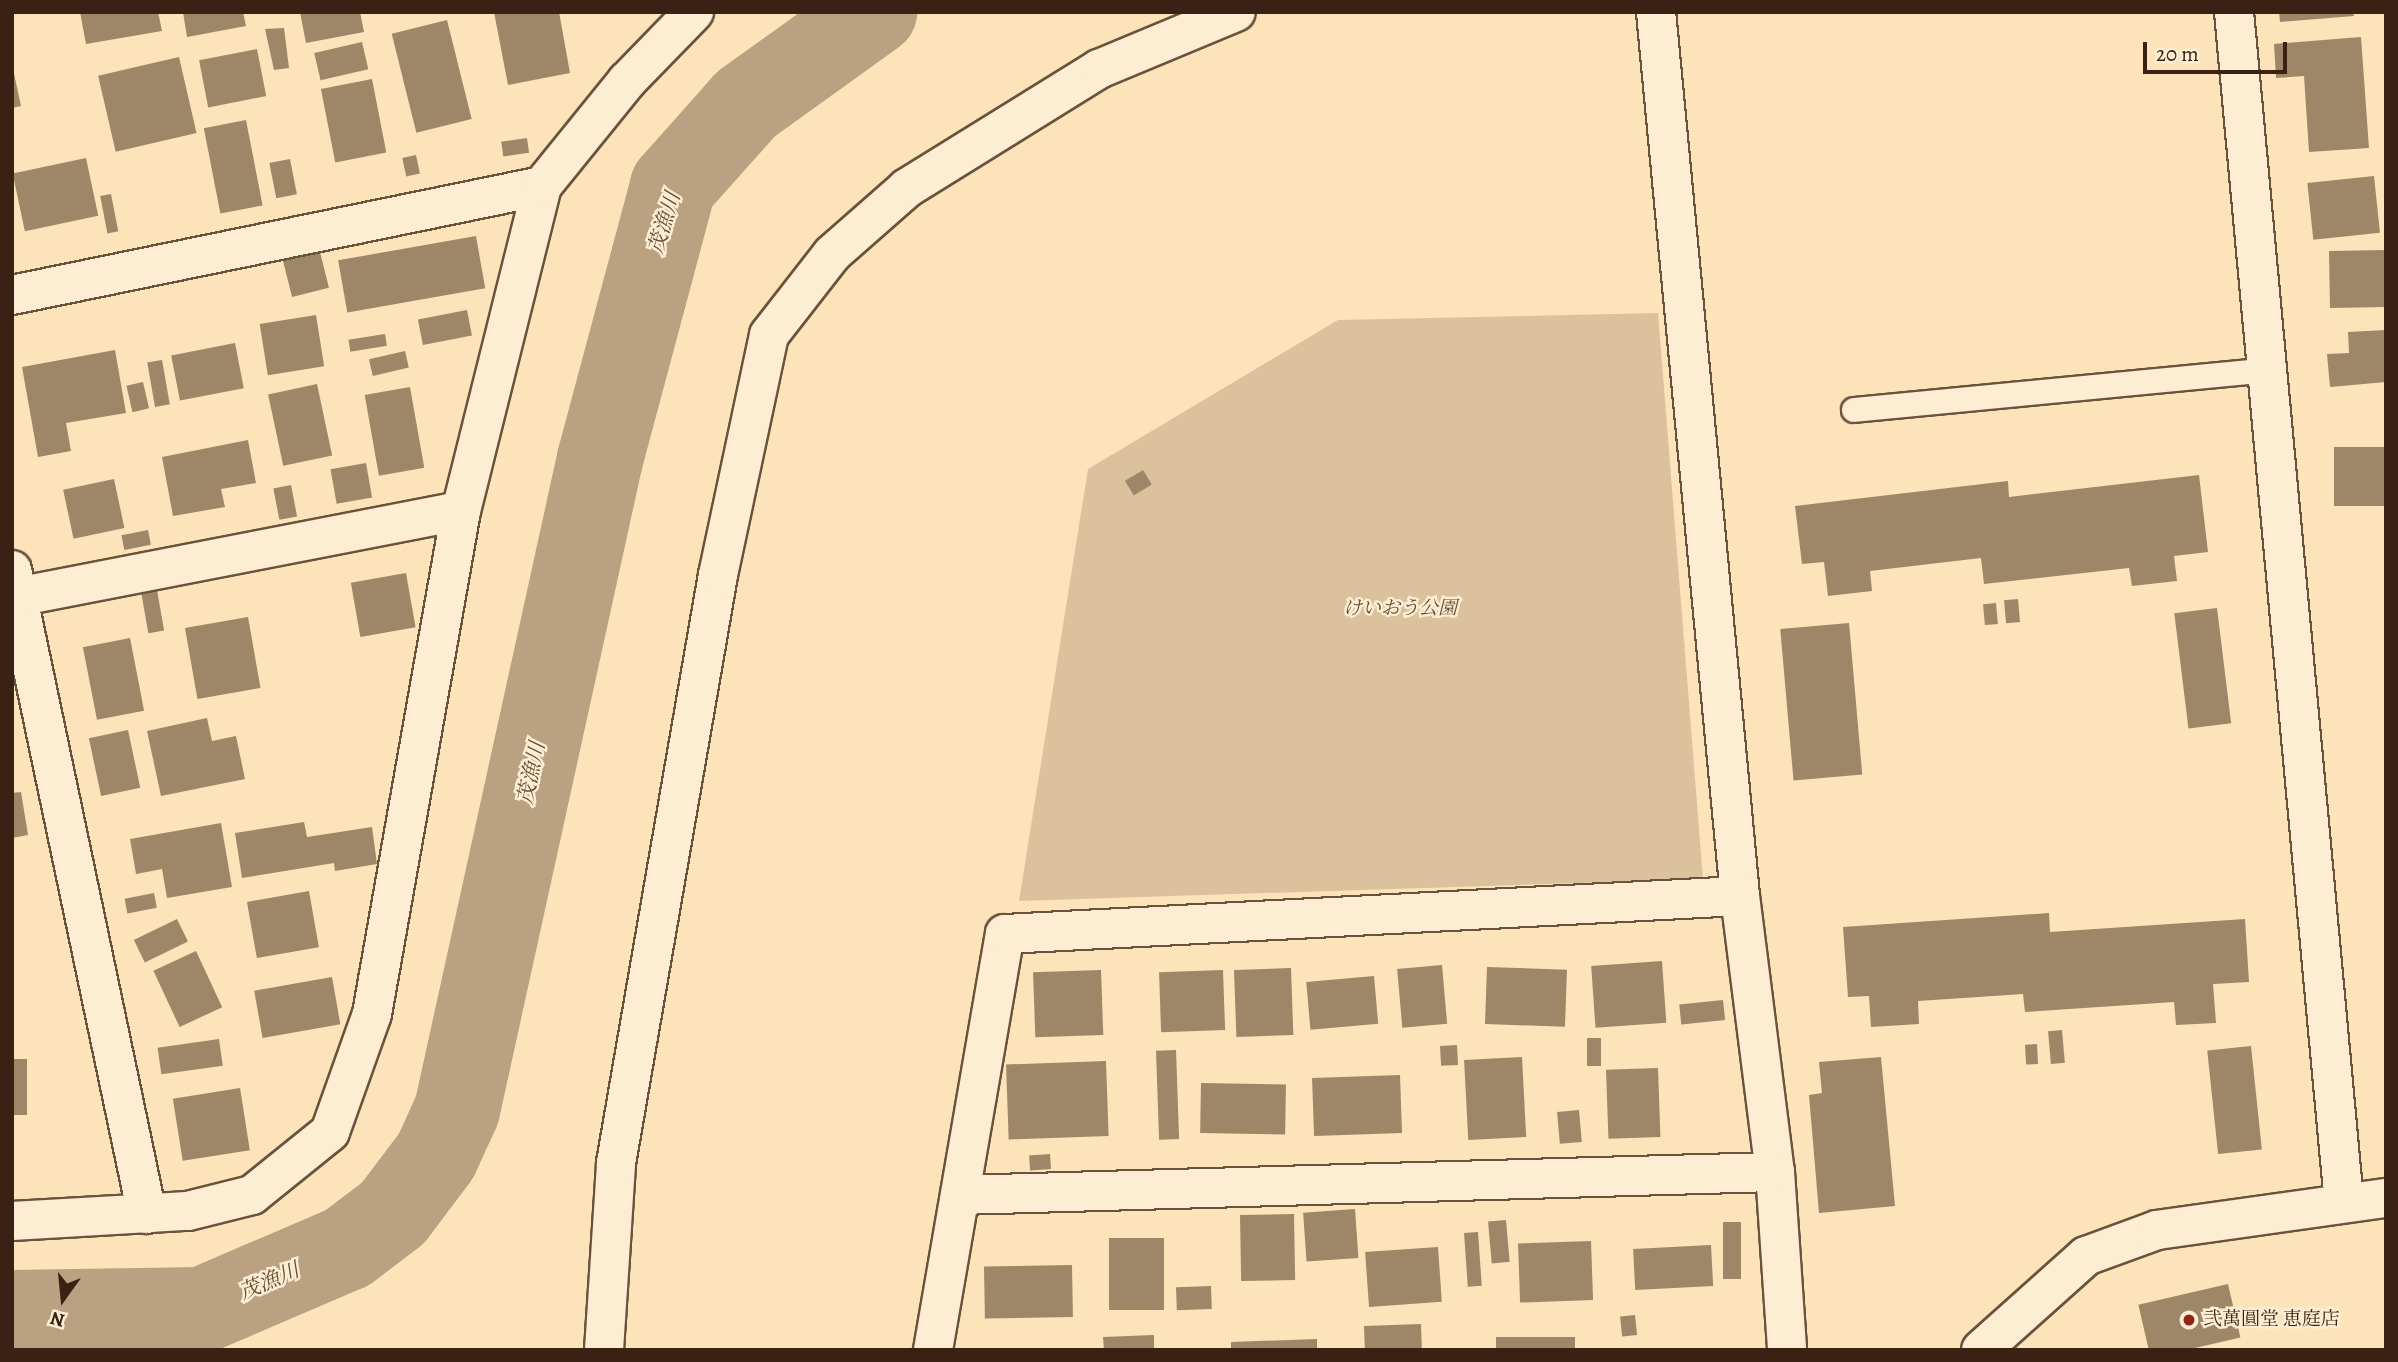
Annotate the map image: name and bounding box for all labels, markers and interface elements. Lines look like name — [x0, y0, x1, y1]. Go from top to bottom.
scale bar — [2146, 28, 2290, 72]
text: 20 m — [2156, 40, 2199, 68]
water label: 茂漁川 — [643, 189, 685, 257]
park label: けいおう公園 — [1343, 598, 1457, 620]
water label: 茂漁川 — [512, 740, 550, 806]
water label: 茂漁川 — [235, 1257, 303, 1305]
north arrow — [28, 1264, 98, 1334]
text: N — [48, 1305, 68, 1334]
place label: 弐萬圓堂 恵庭店 — [2203, 1309, 2340, 1331]
marker: 弐萬圓堂 恵庭店 — [2181, 1312, 2197, 1328]

